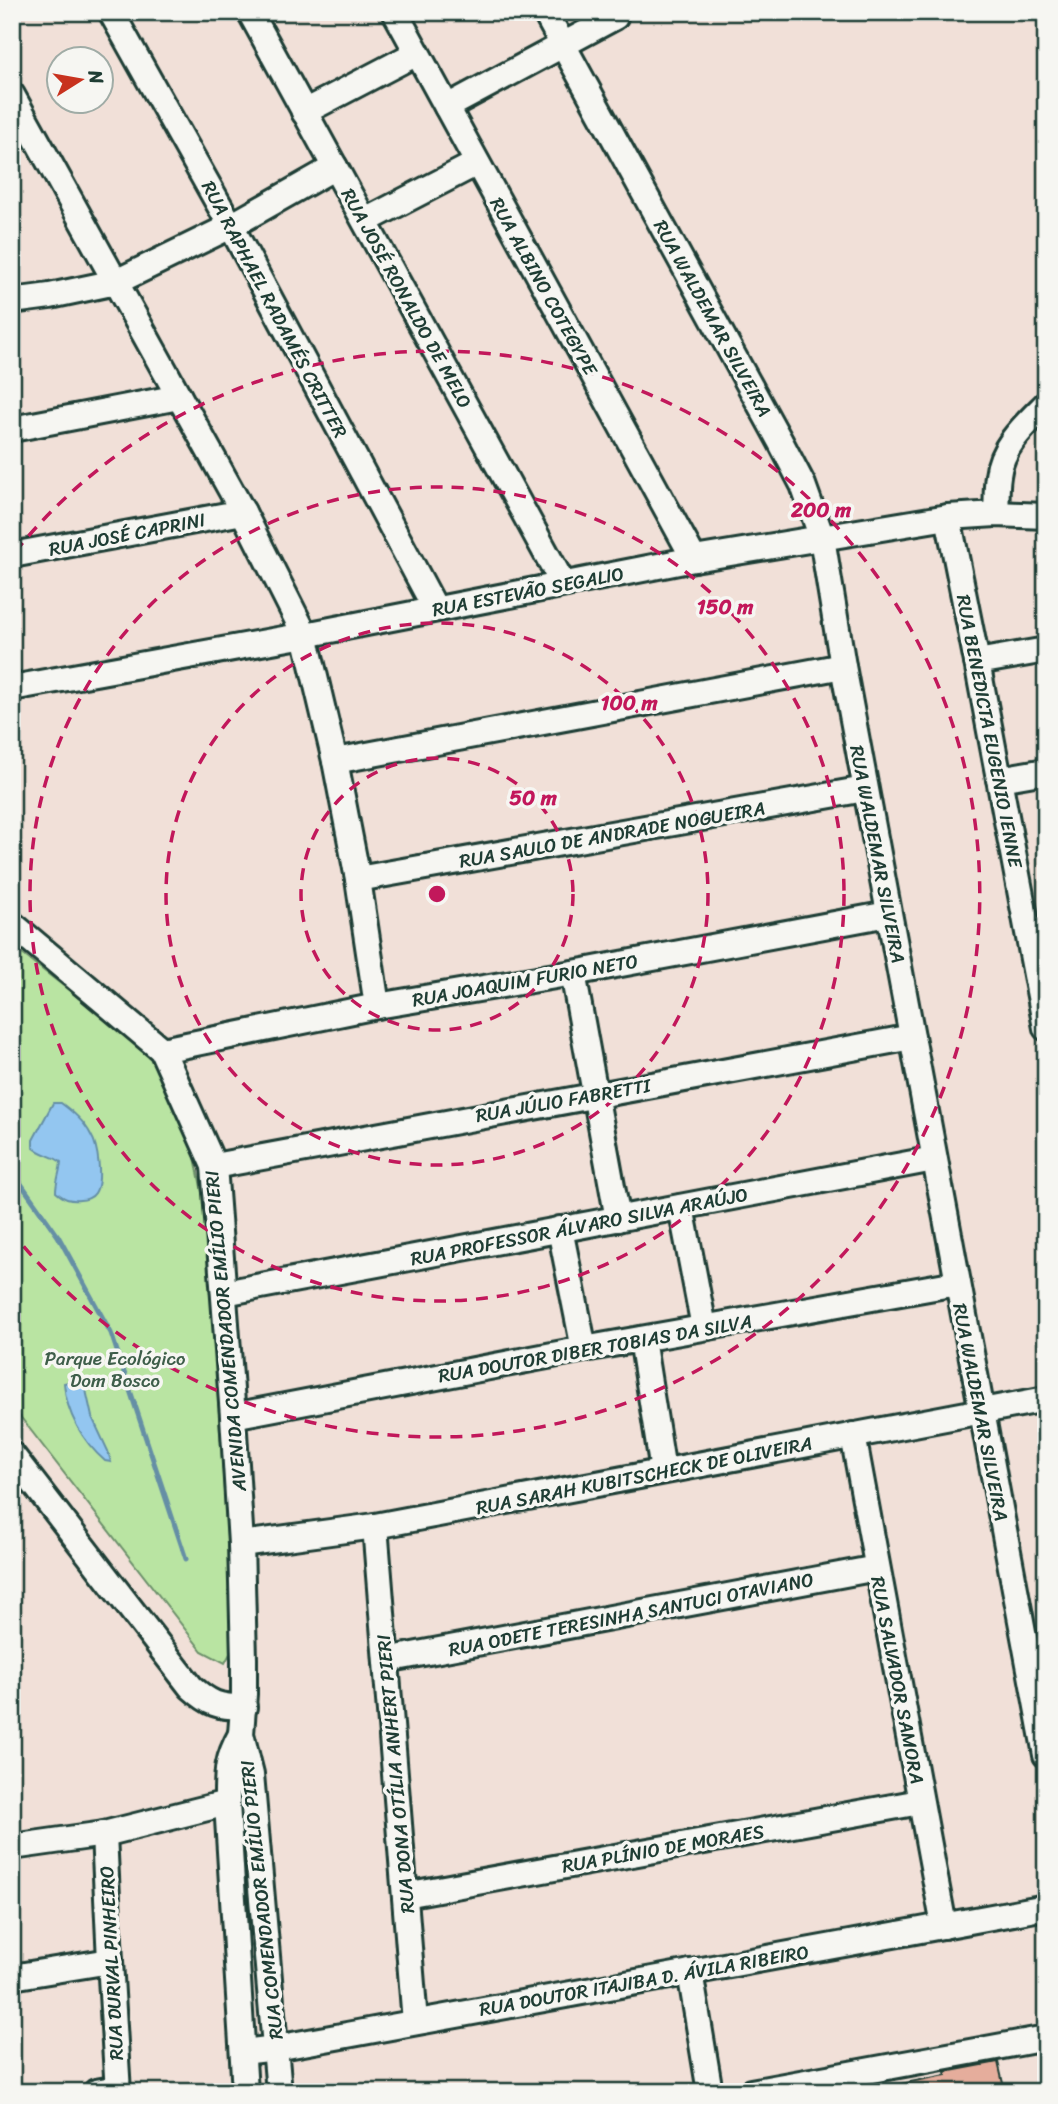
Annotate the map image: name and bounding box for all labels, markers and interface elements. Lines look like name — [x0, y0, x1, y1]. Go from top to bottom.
north arrow — [46, 46, 116, 116]
text: N — [79, 66, 114, 87]
street label: RUA RAPHAEL RADAMÉS CRITTER — [192, 174, 357, 444]
street label: RUA JOSÉ RONALDO DE MELO — [332, 182, 481, 415]
street label: RUA ALBINO COTEGYPE — [481, 191, 607, 383]
street label: RUA WALDEMAR SILVEIRA — [644, 213, 781, 423]
text: 200 m — [790, 491, 852, 529]
street label: RUA JOSÉ CAPRINI — [46, 503, 208, 566]
street label: RUA ESTEVÃO SEGALIO — [429, 557, 627, 626]
text: 150 m — [697, 588, 754, 626]
street label: RUA BENEDICTA EUGENIO IENNE — [947, 592, 1032, 872]
text: 100 m — [600, 684, 658, 722]
street label: RUA WALDEMAR SILVEIRA — [840, 742, 915, 966]
text: 50 m — [509, 779, 558, 817]
street label: RUA SAULO DE ANDRADE NOGUEIRA — [457, 791, 768, 878]
centre of rings — [425, 882, 449, 906]
street label: RUA JOAQUIM FURIO NETO — [410, 944, 641, 1017]
street label: RUA JÚLIO FABRETTI — [473, 1069, 655, 1132]
street label: AVENIDA COMENDADOR EMÍLIO PIERI — [195, 1169, 256, 1494]
street label: RUA PROFESSOR ÁLVARO SILVA ARAÚJO — [408, 1178, 751, 1275]
street label: RUA WALDEMAR SILVEIRA — [943, 1300, 1018, 1524]
street label: RUA DOUTOR DIBER TOBIAS DA SILVA — [435, 1305, 755, 1392]
park label: Parque Ecológico Dom Bosco — [45, 1342, 185, 1397]
street label: RUA SARAH KUBITSCHECK DE OLIVEIRA — [473, 1427, 815, 1524]
street label: RUA ODETE TERESINHA SANTUCI OTAVIANO — [446, 1563, 817, 1666]
street label: RUA SALVADOR SAMORA — [861, 1573, 934, 1787]
street label: RUA DONA OTÍLIA ANHERT PIERI — [367, 1633, 424, 1915]
street label: RUA COMENDADOR EMÍLIO PIERI — [230, 1758, 293, 2041]
street label: RUA PLÍNIO DE MORAES — [559, 1814, 767, 1883]
street label: RUA DURVAL PINHEIRO — [90, 1865, 133, 2061]
street label: RUA DOUTOR ITAJIBA D. ÁVILA RIBEIRO — [477, 1935, 812, 2026]

